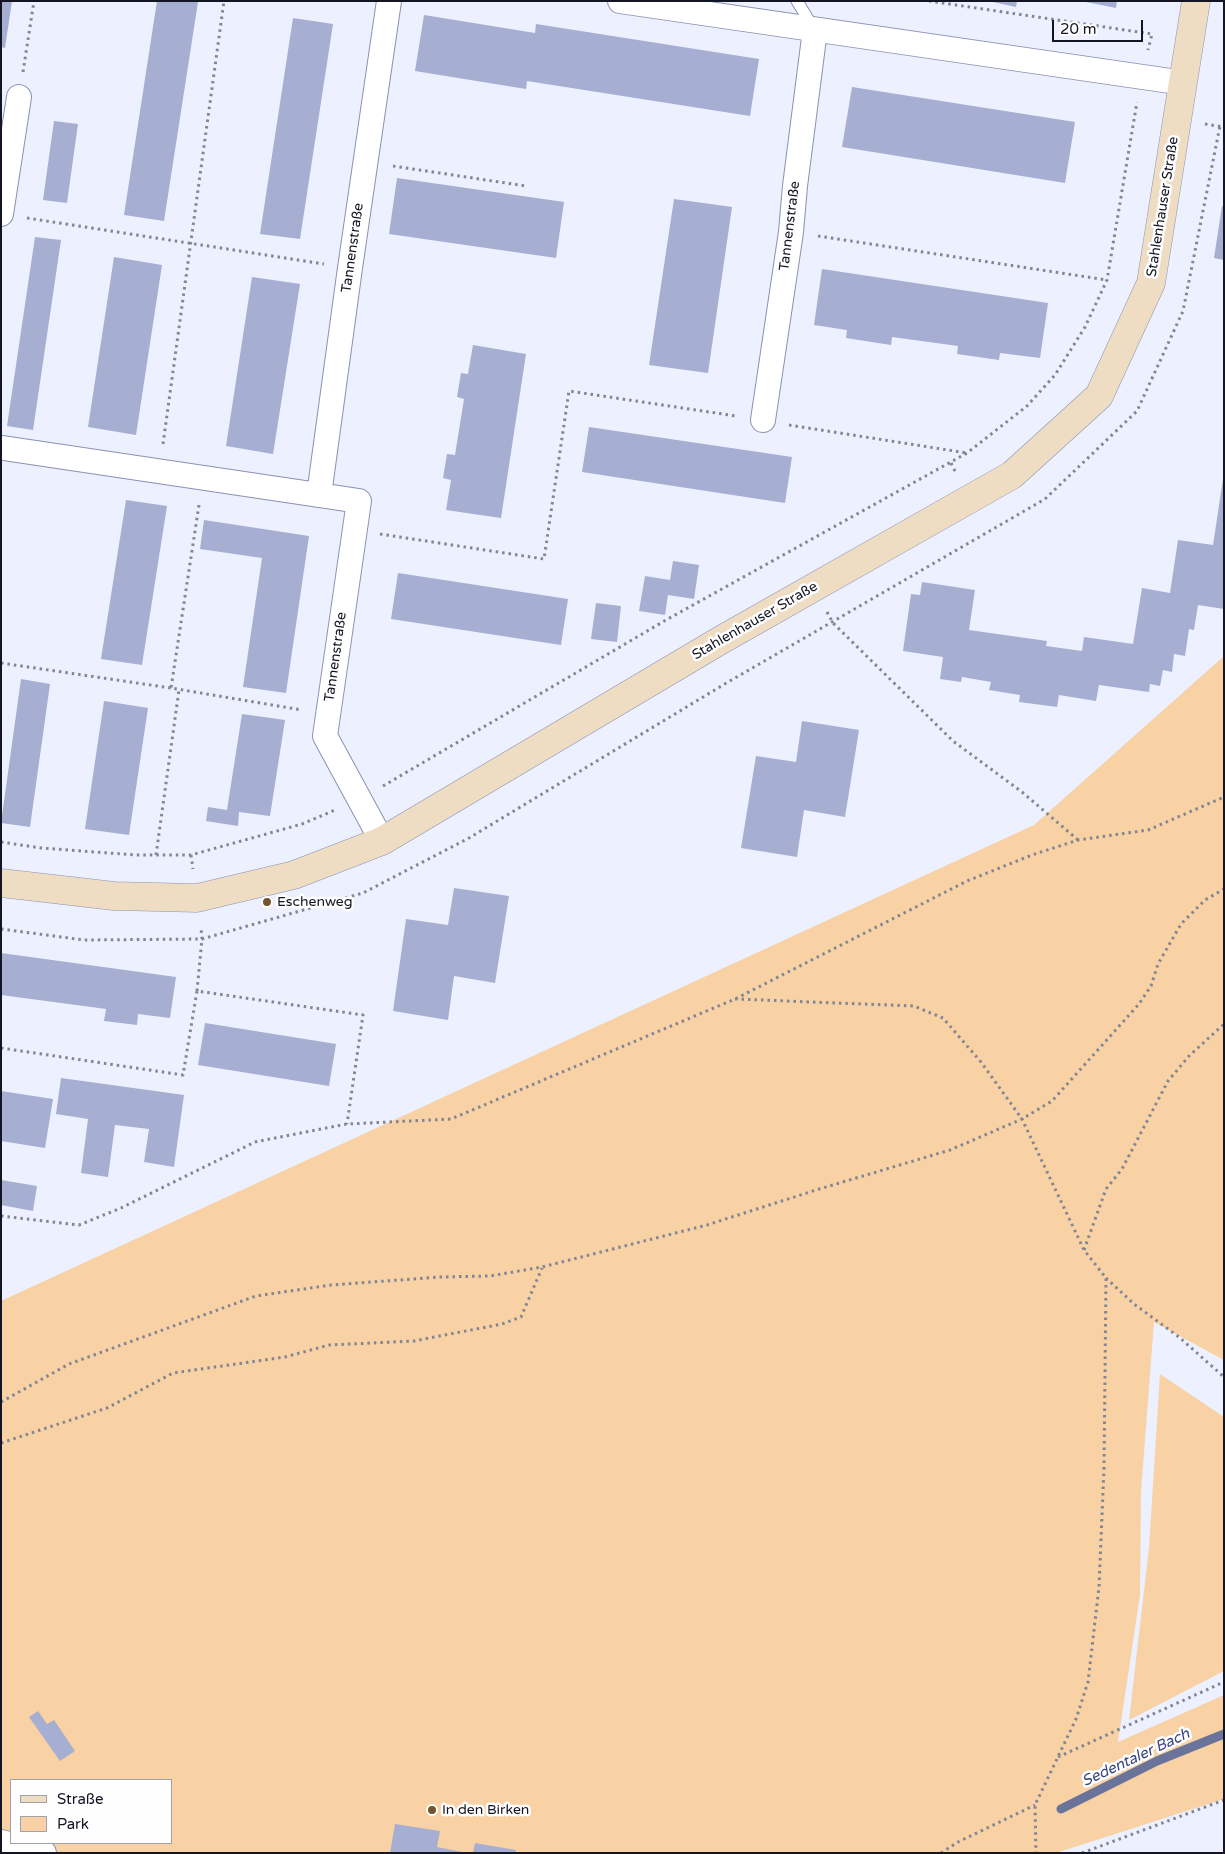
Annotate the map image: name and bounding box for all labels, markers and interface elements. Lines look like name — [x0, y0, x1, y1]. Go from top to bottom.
scale bar — [1055, 10, 1146, 42]
text: 20 m — [1060, 20, 1097, 38]
street label: Stahlenhauser Straße — [1144, 136, 1182, 278]
street label: Tannenstraße — [776, 180, 804, 272]
street label: Tannenstraße — [338, 202, 368, 294]
street label: Stahlenhauser Straße — [689, 578, 821, 664]
street label: Tannenstraße — [321, 611, 351, 703]
place label: Eschenweg — [277, 894, 353, 910]
marker: Eschenweg — [261, 896, 273, 908]
water label: Sedentaler Bach — [1079, 1725, 1193, 1791]
legend — [10, 1779, 172, 1844]
text: Straße — [57, 1790, 103, 1808]
place label: In den Birken — [442, 1802, 529, 1818]
marker: In den Birken — [426, 1804, 438, 1816]
text: Park — [57, 1815, 89, 1833]

